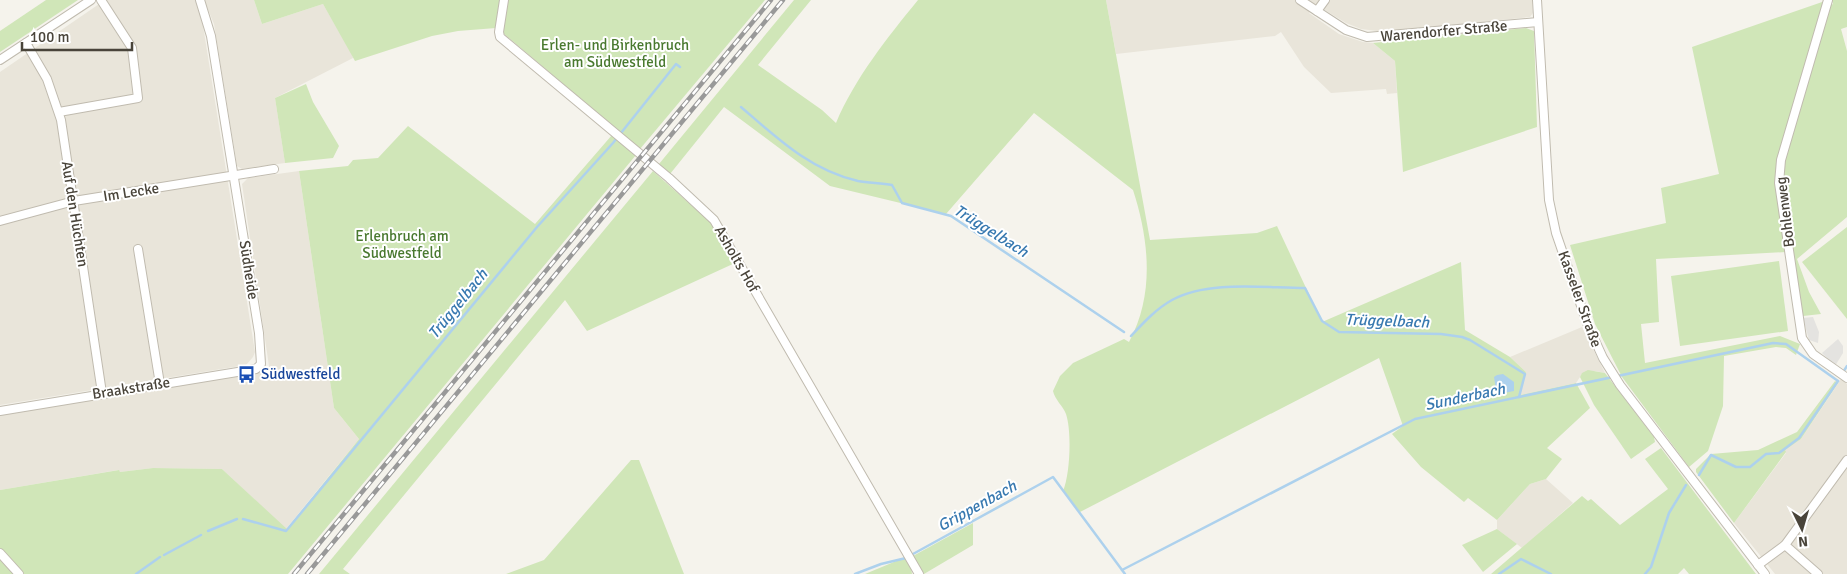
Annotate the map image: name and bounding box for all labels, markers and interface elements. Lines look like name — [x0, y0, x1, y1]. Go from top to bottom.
street label: Warendorfer Straße — [1380, 16, 1508, 46]
scale bar — [22, 20, 132, 52]
text: 100 m — [30, 28, 70, 46]
park label: Erlen- und Birkenbruch am Südwestfeld — [541, 36, 689, 71]
street label: Auf den Hüchten — [58, 160, 92, 268]
street label: Bohlenweg — [1772, 176, 1798, 248]
street label: Im Lecke — [102, 179, 160, 205]
water label: Trüggelbach — [950, 200, 1033, 262]
street label: Asholts Hof — [711, 223, 764, 296]
park label: Erlenbruch am Südwestfeld — [355, 227, 449, 262]
street label: Südheide — [235, 239, 263, 301]
street label: Kasseler Straße — [1554, 248, 1606, 350]
water label: Trüggelbach — [424, 264, 493, 343]
water label: Trüggelbach — [1345, 310, 1431, 333]
bus stop icon: Südwestfeld — [237, 364, 257, 384]
place label: Südwestfeld — [261, 365, 340, 383]
street label: Braakstraße — [91, 373, 171, 403]
water label: Sunderbach — [1423, 378, 1508, 415]
water label: Grippenbach — [934, 475, 1021, 536]
north arrow — [1777, 504, 1827, 554]
text: N — [1797, 533, 1809, 550]

